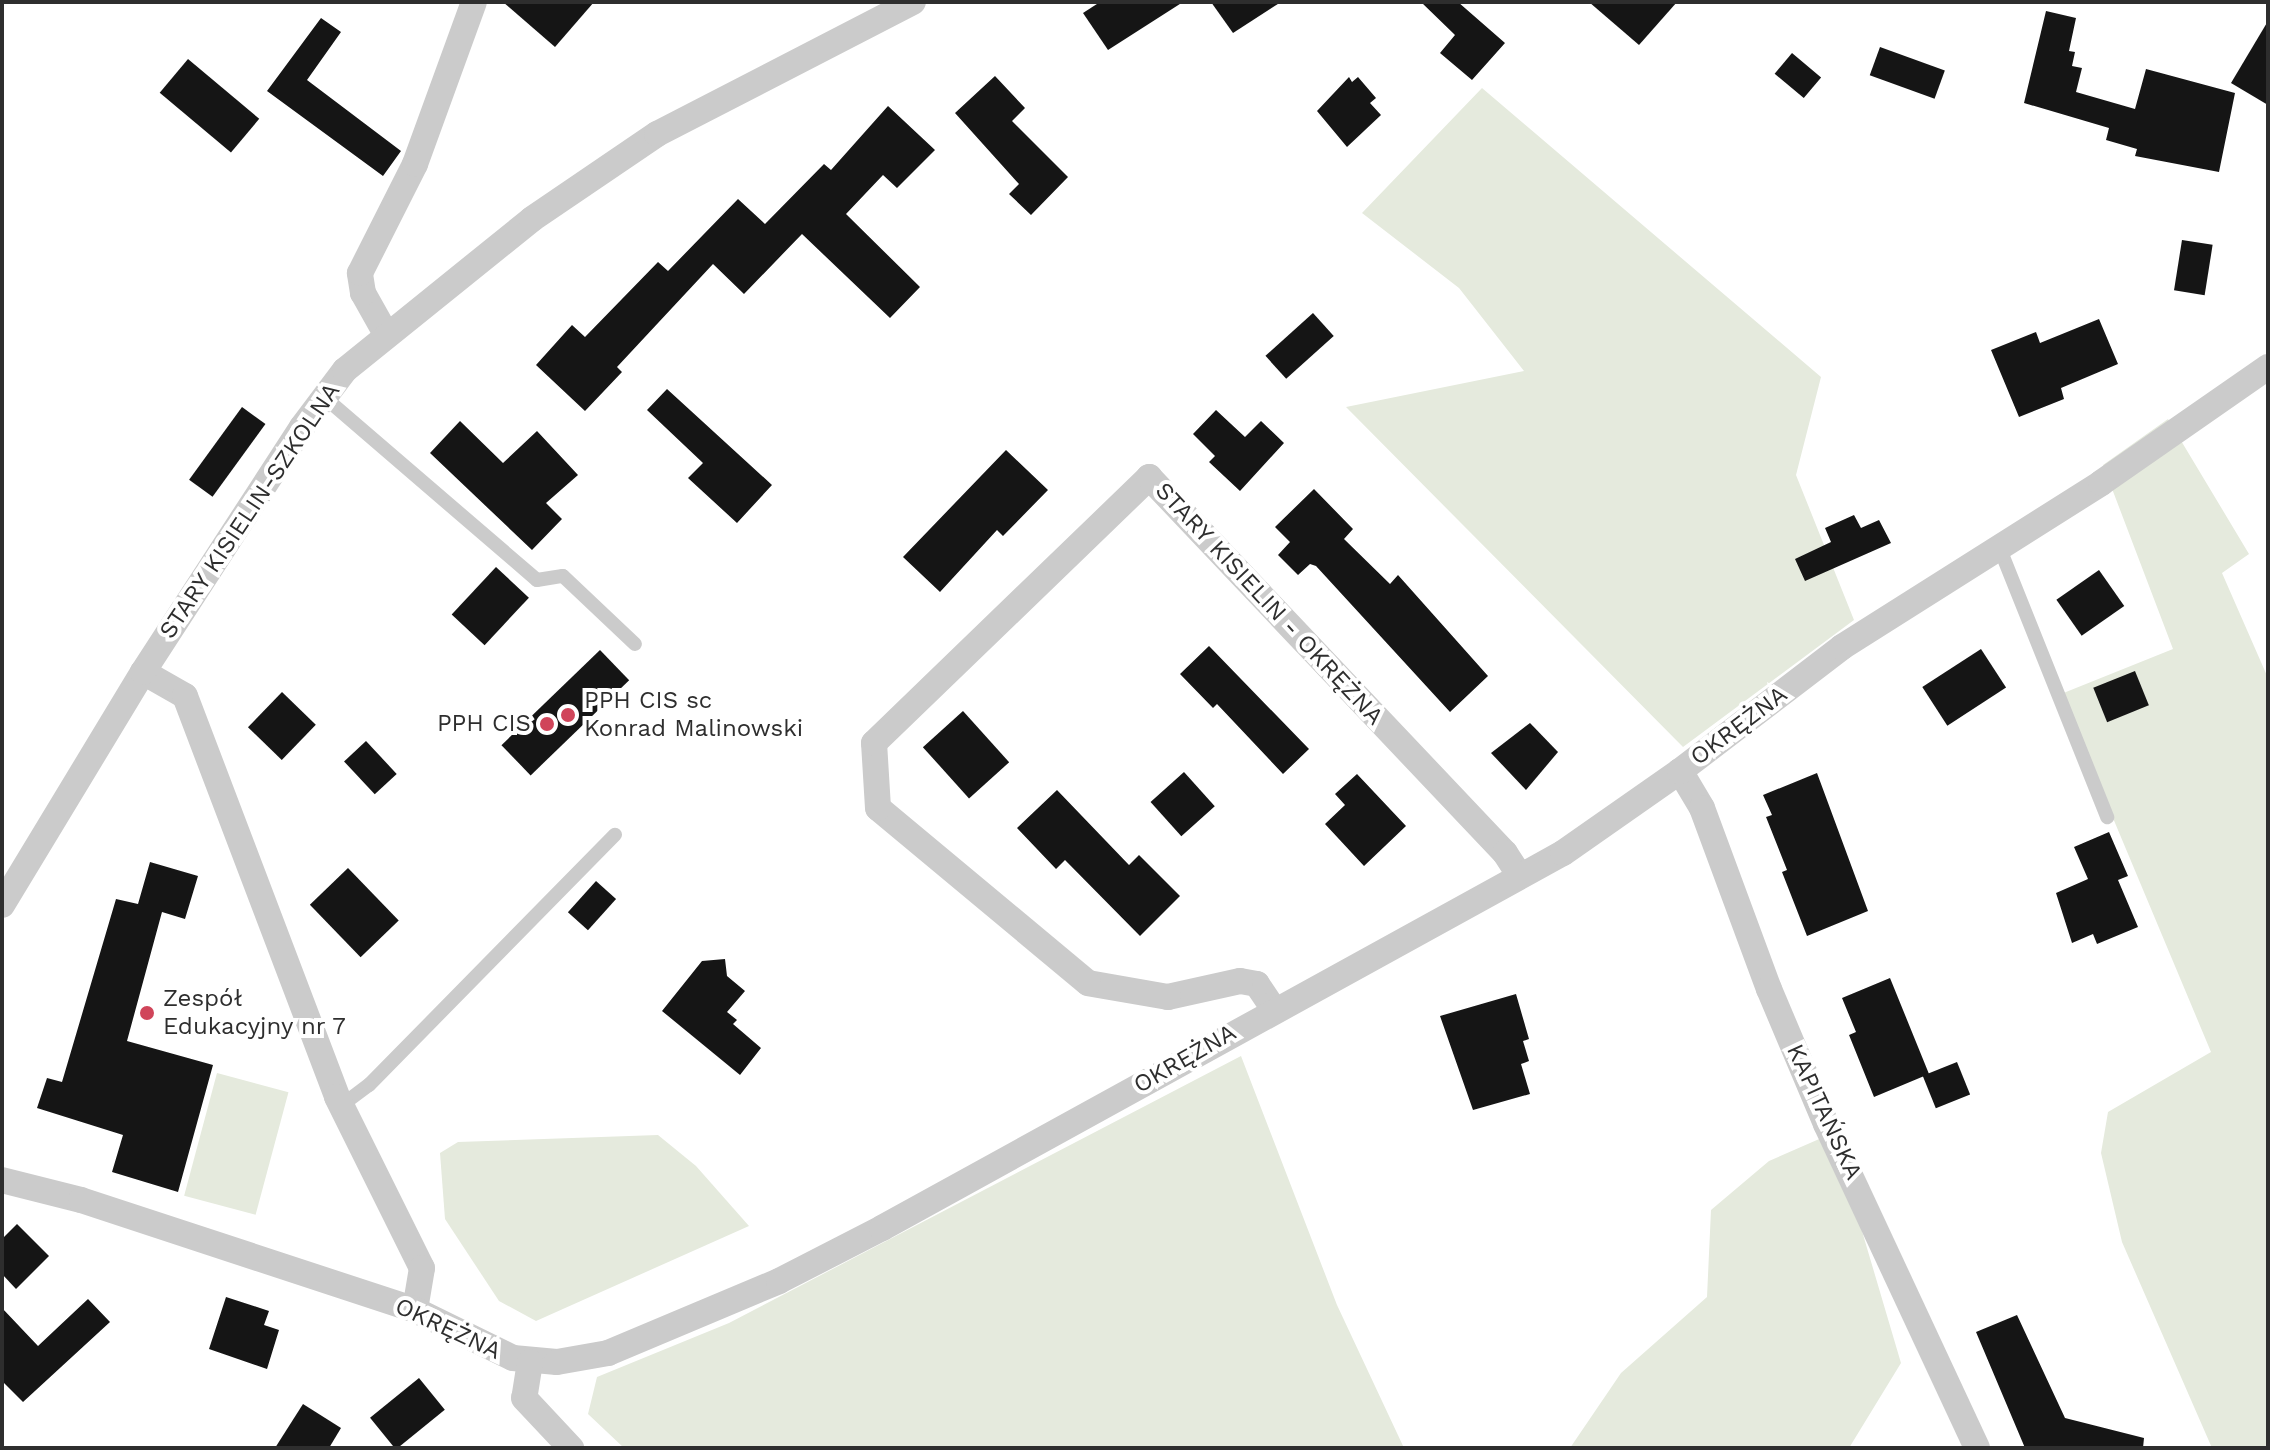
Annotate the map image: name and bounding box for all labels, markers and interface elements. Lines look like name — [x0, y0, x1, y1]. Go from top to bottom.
street label: STARY KISIELIN-SZKOLNA — [153, 377, 347, 645]
street label: STARY KISIELIN - OKRĘŻNA — [1149, 476, 1389, 732]
street label: OKRĘŻNA — [1685, 680, 1793, 772]
place label: PPH CIS sc Konrad Malinowski — [584, 687, 803, 743]
marker: PPH CIS sc Konrad Malinowski — [559, 706, 577, 724]
place label: PPH CIS — [437, 710, 531, 738]
marker: PPH CIS — [538, 715, 556, 733]
place label: Zespół Edukacyjny nr 7 — [163, 985, 348, 1041]
marker: Zespół Edukacyjny nr 7 — [138, 1004, 156, 1022]
street label: OKRĘŻNA — [1129, 1018, 1241, 1100]
street label: KAPITAŃSKA — [1780, 1040, 1868, 1184]
street label: OKRĘŻNA — [390, 1292, 506, 1366]

